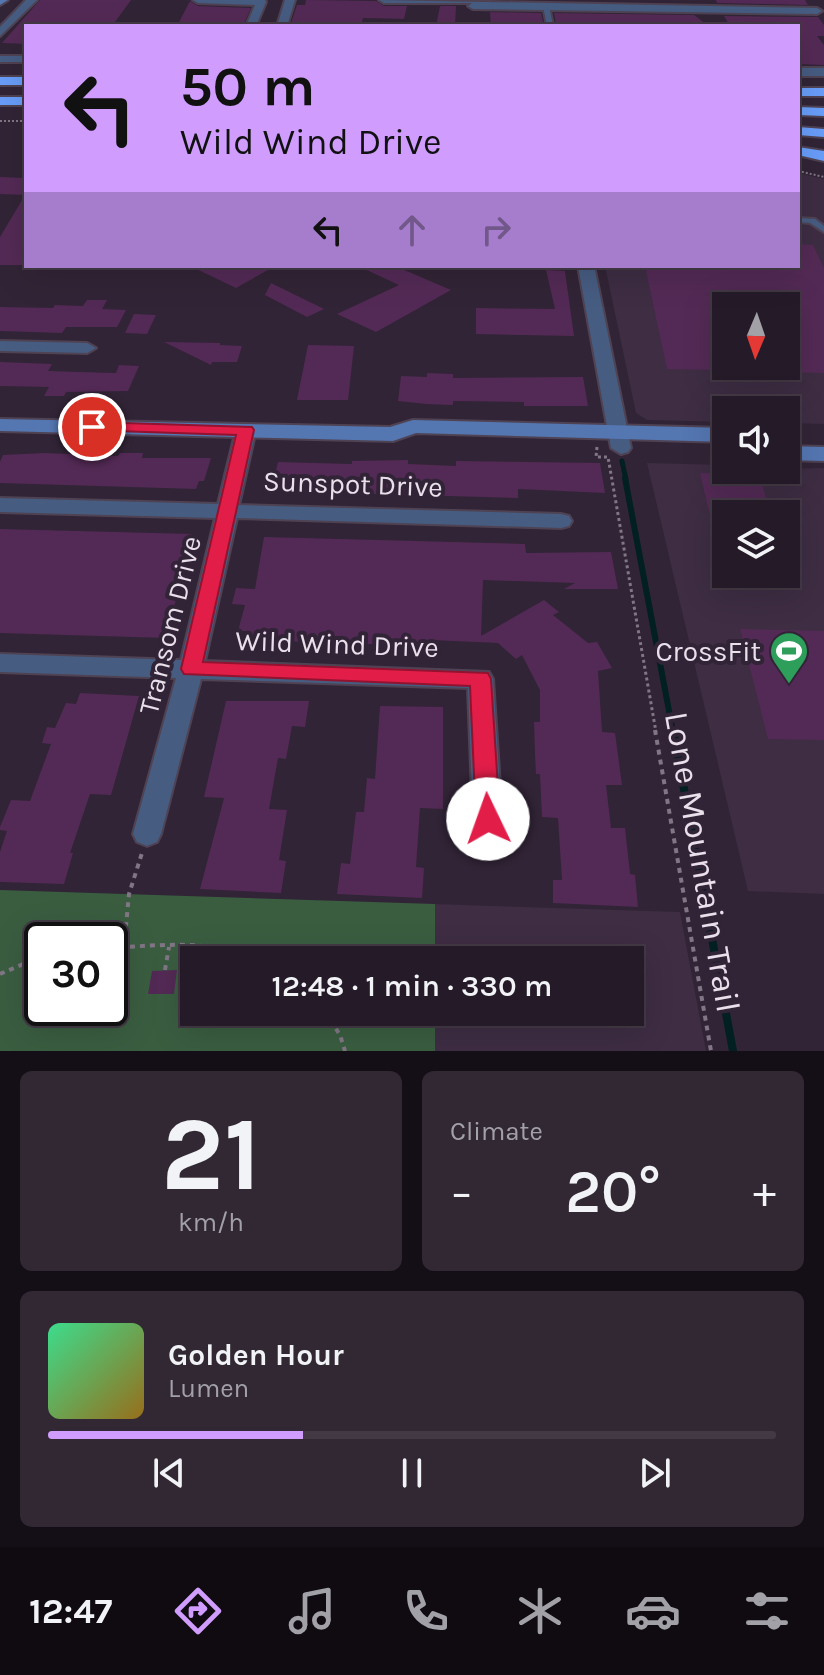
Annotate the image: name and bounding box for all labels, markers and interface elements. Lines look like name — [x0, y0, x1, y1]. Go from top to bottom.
text: 50 m — [180, 54, 315, 119]
icon: left — [48, 56, 152, 160]
text: Wild Wind Drive — [180, 121, 441, 163]
icon: left — [306, 208, 350, 252]
icon: ahead — [390, 208, 434, 252]
icon: right — [474, 208, 518, 252]
north arrow — [712, 292, 800, 380]
map controls — [712, 292, 800, 588]
pin — [58, 393, 126, 461]
button: sound — [712, 396, 800, 484]
icon: arrive — [70, 405, 114, 449]
street label: Sunspot Drive — [263, 464, 443, 504]
button: layers — [712, 500, 800, 588]
street label: Transom Drive — [132, 532, 208, 718]
street label: Wild Wind Drive — [235, 624, 439, 664]
sports icon: CrossFit — [768, 630, 810, 685]
place label: CrossFit — [655, 635, 761, 668]
street label: Lone Mountain Trail — [656, 709, 748, 1015]
position arrow — [446, 777, 530, 861]
speed limit sign: 30 — [24, 922, 128, 1026]
text: 12:48 · 1 min · 330 m — [272, 968, 552, 1004]
text: 21 — [161, 1094, 261, 1215]
text: Climate — [450, 1116, 543, 1147]
text: 20° — [565, 1157, 661, 1227]
text: − — [450, 1167, 473, 1218]
text: + — [753, 1167, 776, 1218]
text: km/h — [178, 1207, 244, 1238]
text: Golden Hour — [168, 1337, 344, 1373]
text: Lumen — [168, 1373, 249, 1404]
icon: previous — [147, 1451, 191, 1495]
icon: pause — [390, 1451, 434, 1495]
icon: next — [633, 1451, 677, 1495]
icon: directions — [170, 1583, 226, 1639]
icon: music — [284, 1583, 340, 1639]
icon: phone — [398, 1583, 454, 1639]
icon: climate — [512, 1583, 568, 1639]
icon: car — [625, 1583, 681, 1639]
icon: filters — [739, 1583, 795, 1639]
text: 12:47 — [29, 1590, 113, 1632]

